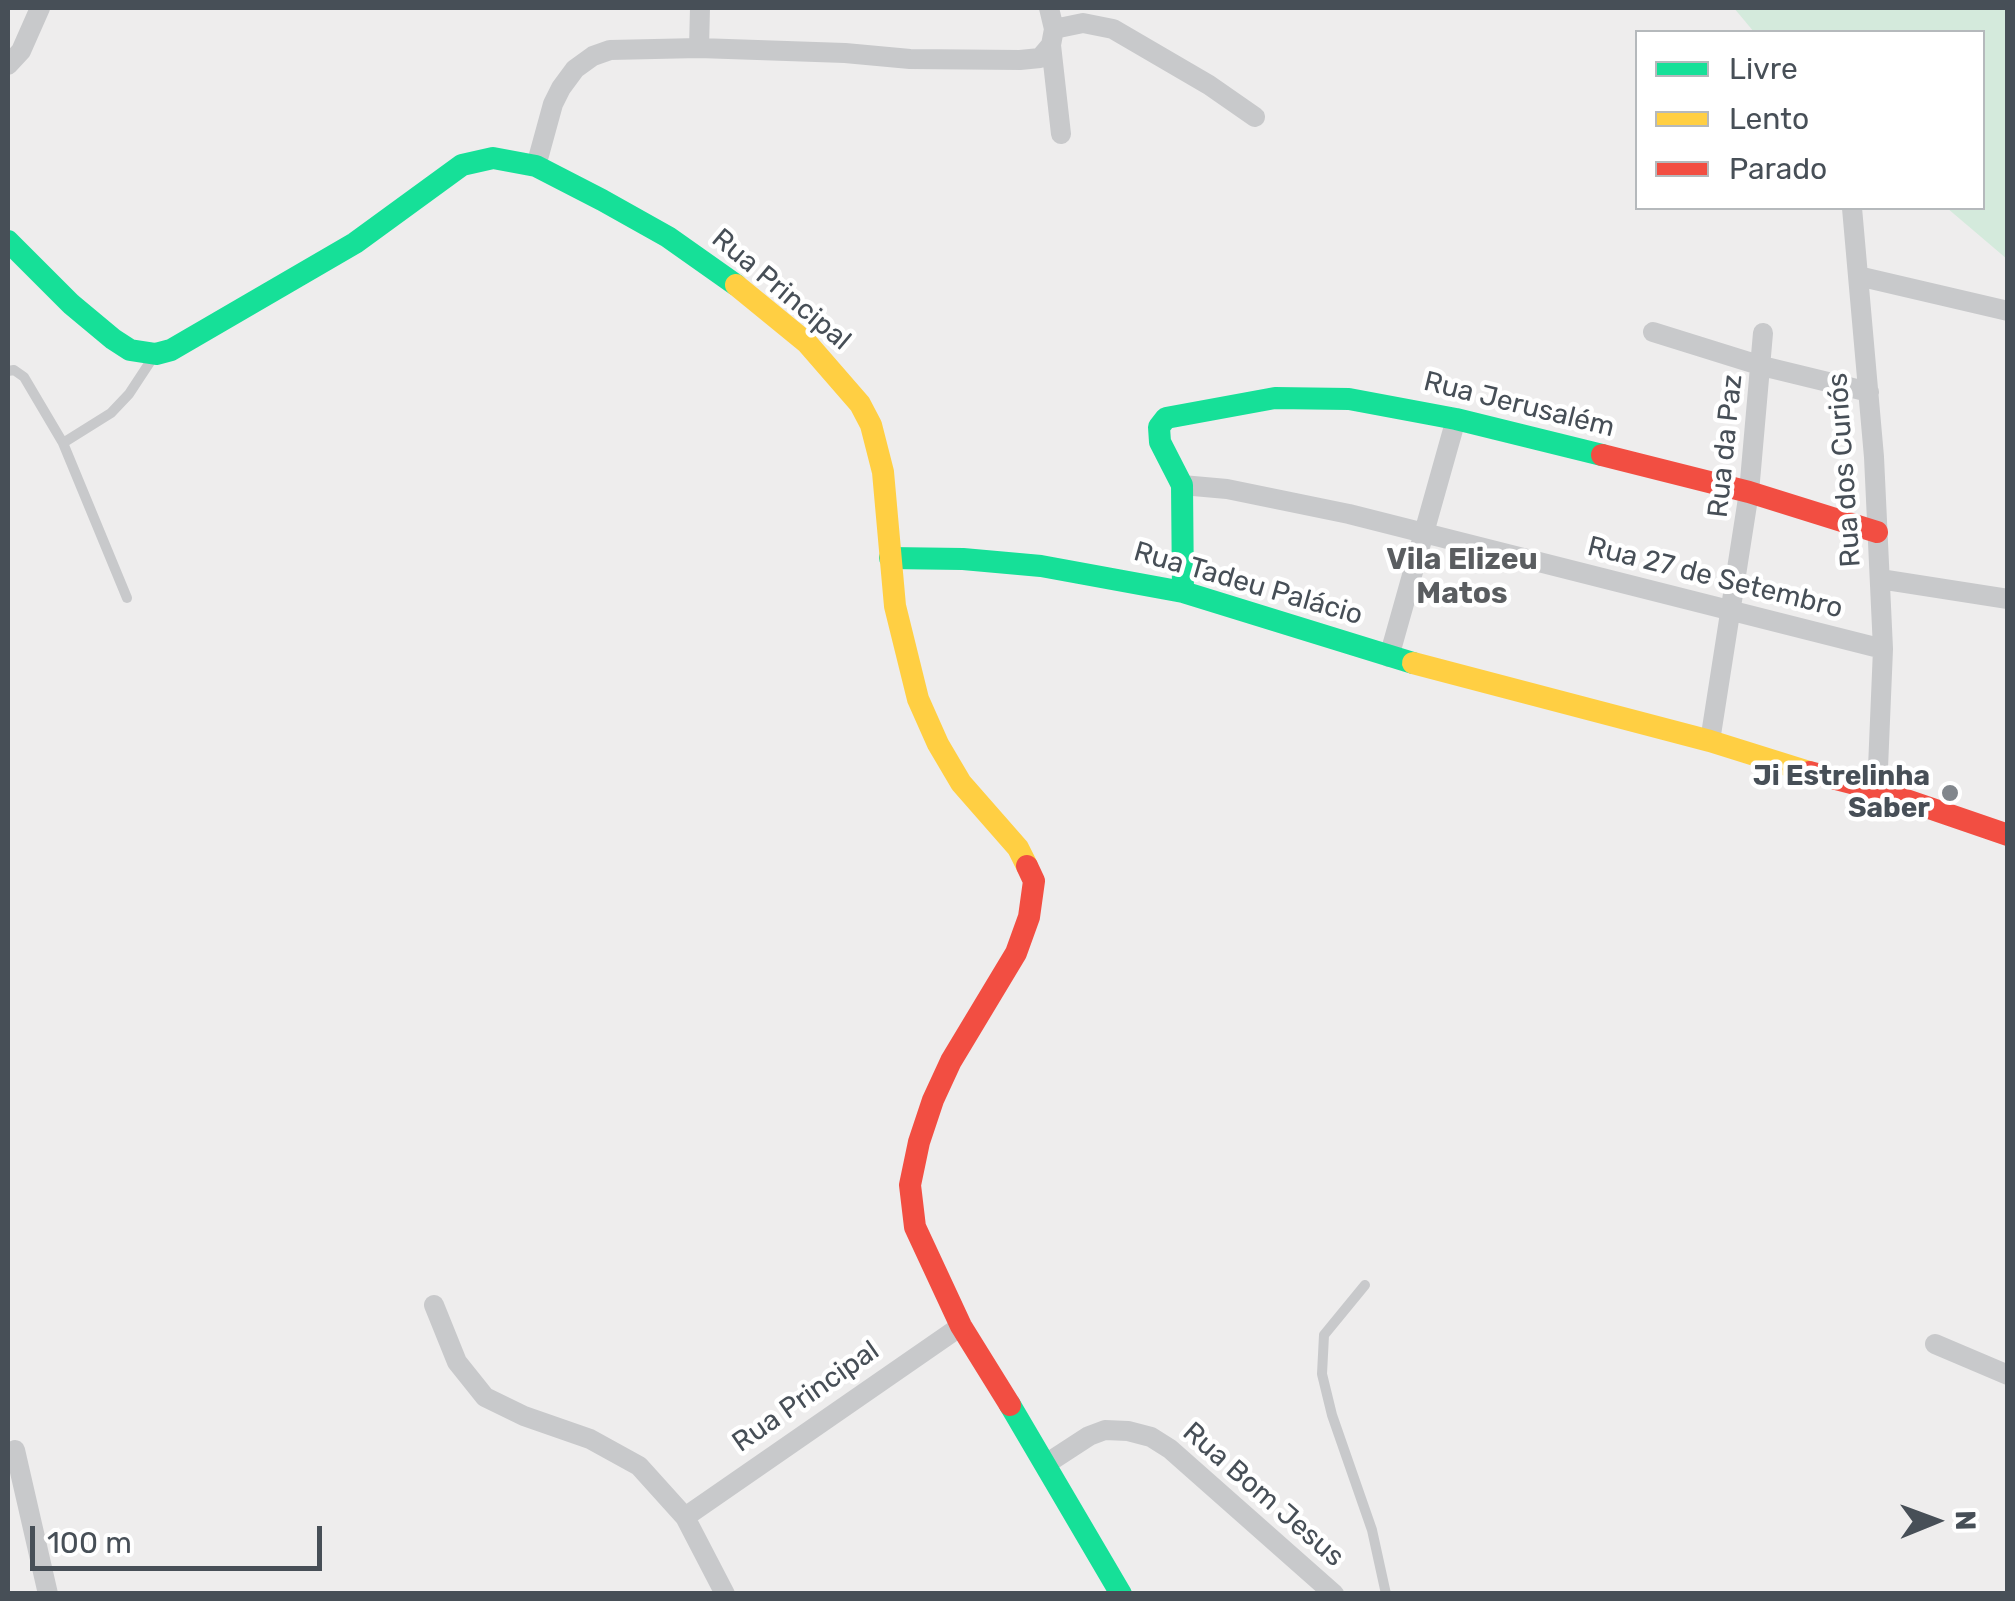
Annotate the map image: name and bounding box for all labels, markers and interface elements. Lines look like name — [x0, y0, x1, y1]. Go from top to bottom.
legend — [1635, 30, 1985, 210]
text: Livre — [1729, 51, 1798, 87]
text: Lento — [1729, 101, 1809, 137]
text: Parado — [1729, 151, 1827, 187]
street label: Rua Principal — [705, 222, 857, 358]
street label: Rua Jerusalém — [1420, 365, 1618, 445]
street label: Rua dos Curiós — [1821, 372, 1869, 568]
street label: Rua da Paz — [1702, 373, 1750, 519]
street label: Rua 27 de Setembro — [1584, 530, 1846, 626]
street label: Rua Tadeu Palácio — [1130, 535, 1366, 633]
district label: Vila Elizeu Matos — [1386, 542, 1538, 612]
place label: Ji Estrelinha Saber — [1753, 760, 1930, 826]
marker: Ji Estrelinha Saber — [1939, 782, 1961, 804]
street label: Rua Principal — [726, 1334, 886, 1460]
street label: Rua Bom Jesus — [1175, 1416, 1351, 1574]
north arrow — [1885, 1471, 1985, 1571]
scale bar — [35, 1506, 328, 1568]
text: N — [1949, 1510, 1982, 1531]
text: 100 m — [47, 1525, 132, 1561]

